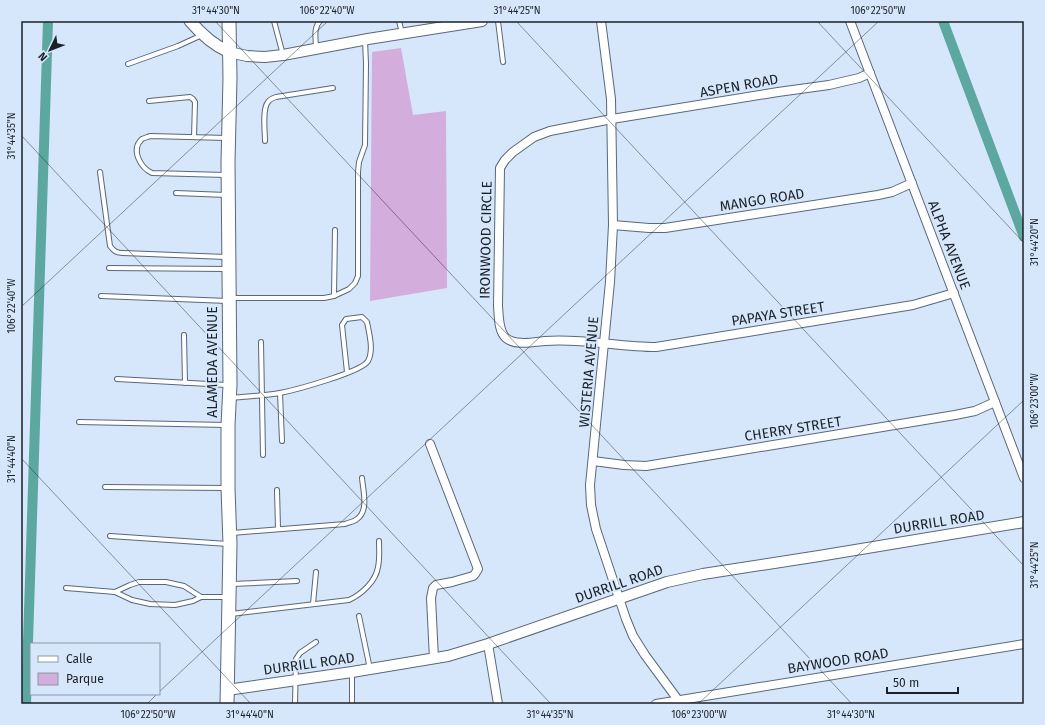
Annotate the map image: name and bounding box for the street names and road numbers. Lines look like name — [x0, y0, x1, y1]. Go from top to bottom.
street label: ASPEN ROAD — [698, 71, 780, 101]
street label: IRONWOOD CIRCLE — [476, 181, 496, 299]
street label: MANGO ROAD — [718, 185, 806, 215]
street label: ALPHA AVENUE — [924, 198, 974, 292]
street label: PAPAYA STREET — [730, 298, 826, 330]
street label: ALAMEDA AVENUE — [204, 306, 221, 418]
street label: WISTERIA AVENUE — [576, 316, 602, 428]
street label: CHERRY STREET — [743, 413, 844, 445]
street label: DURRILL ROAD — [892, 506, 986, 538]
street label: DURRILL ROAD — [573, 561, 665, 607]
street label: BAYWOOD ROAD — [786, 645, 890, 677]
street label: DURRILL ROAD — [262, 649, 356, 679]

